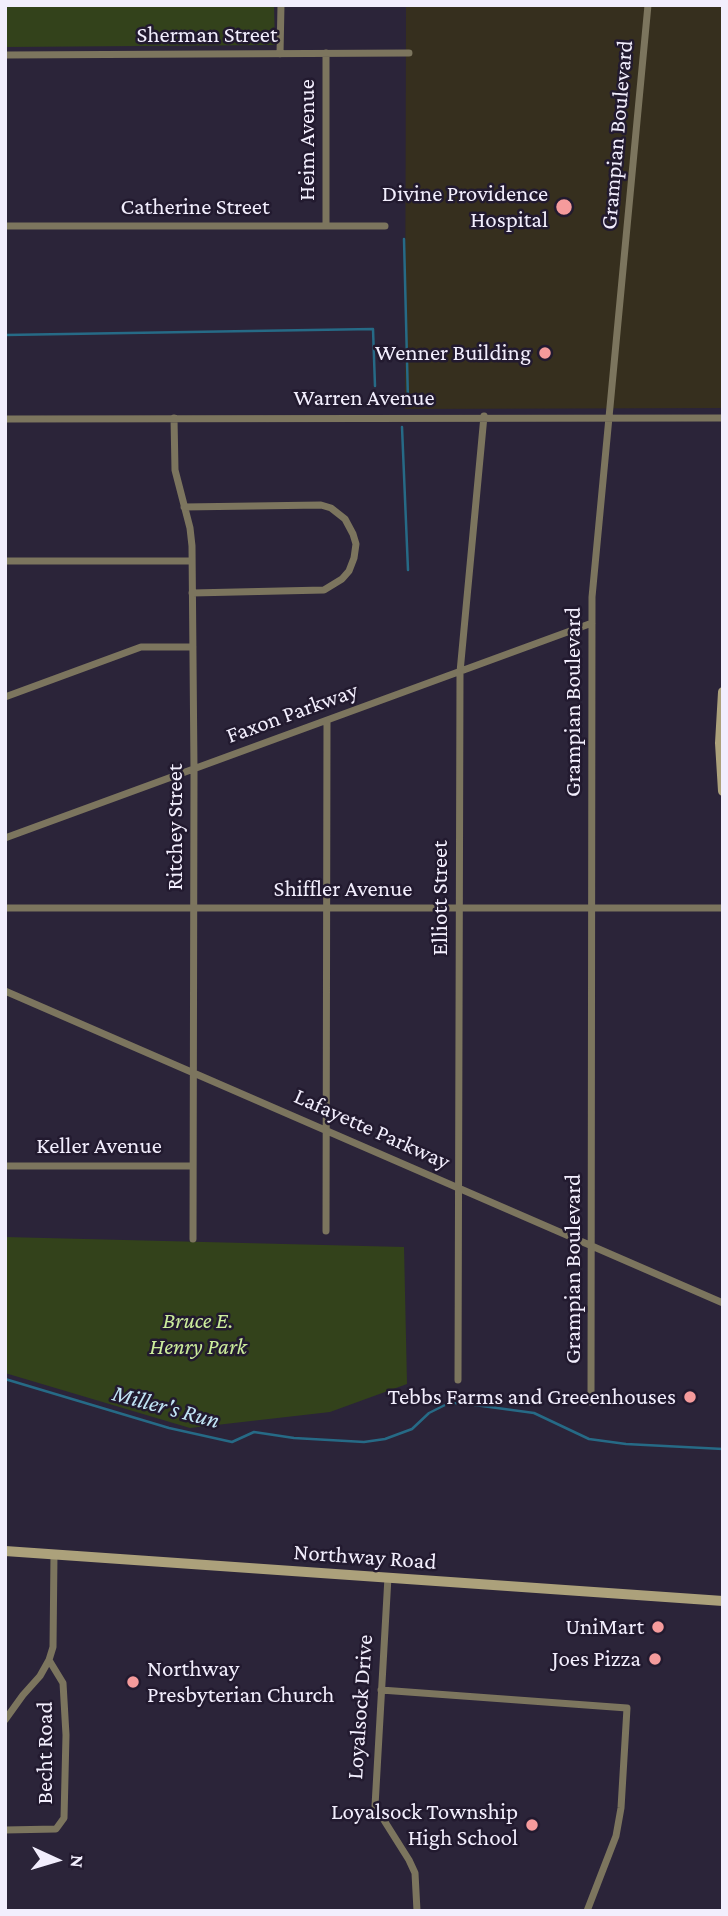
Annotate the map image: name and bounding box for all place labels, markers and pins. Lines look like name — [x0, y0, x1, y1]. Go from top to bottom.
place label: Divine Providence Hospital — [382, 180, 548, 234]
marker: Divine Providence Hospital — [554, 197, 574, 217]
place label: Wenner Building — [375, 339, 531, 367]
marker: Wenner Building — [537, 345, 553, 361]
place label: Tebbs Farms and Greeenhouses — [387, 1383, 676, 1411]
marker: Tebbs Farms and Greeenhouses — [682, 1389, 698, 1405]
place label: UniMart — [565, 1613, 644, 1641]
marker: UniMart — [650, 1619, 666, 1635]
place label: Joes Pizza — [552, 1645, 641, 1673]
marker: Joes Pizza — [647, 1651, 663, 1667]
place label: Northway Presbyterian Church — [147, 1655, 334, 1709]
marker: Northway Presbyterian Church — [125, 1674, 141, 1690]
place label: Loyalsock Township High School — [331, 1798, 518, 1852]
marker: Loyalsock Township High School — [524, 1817, 540, 1833]

